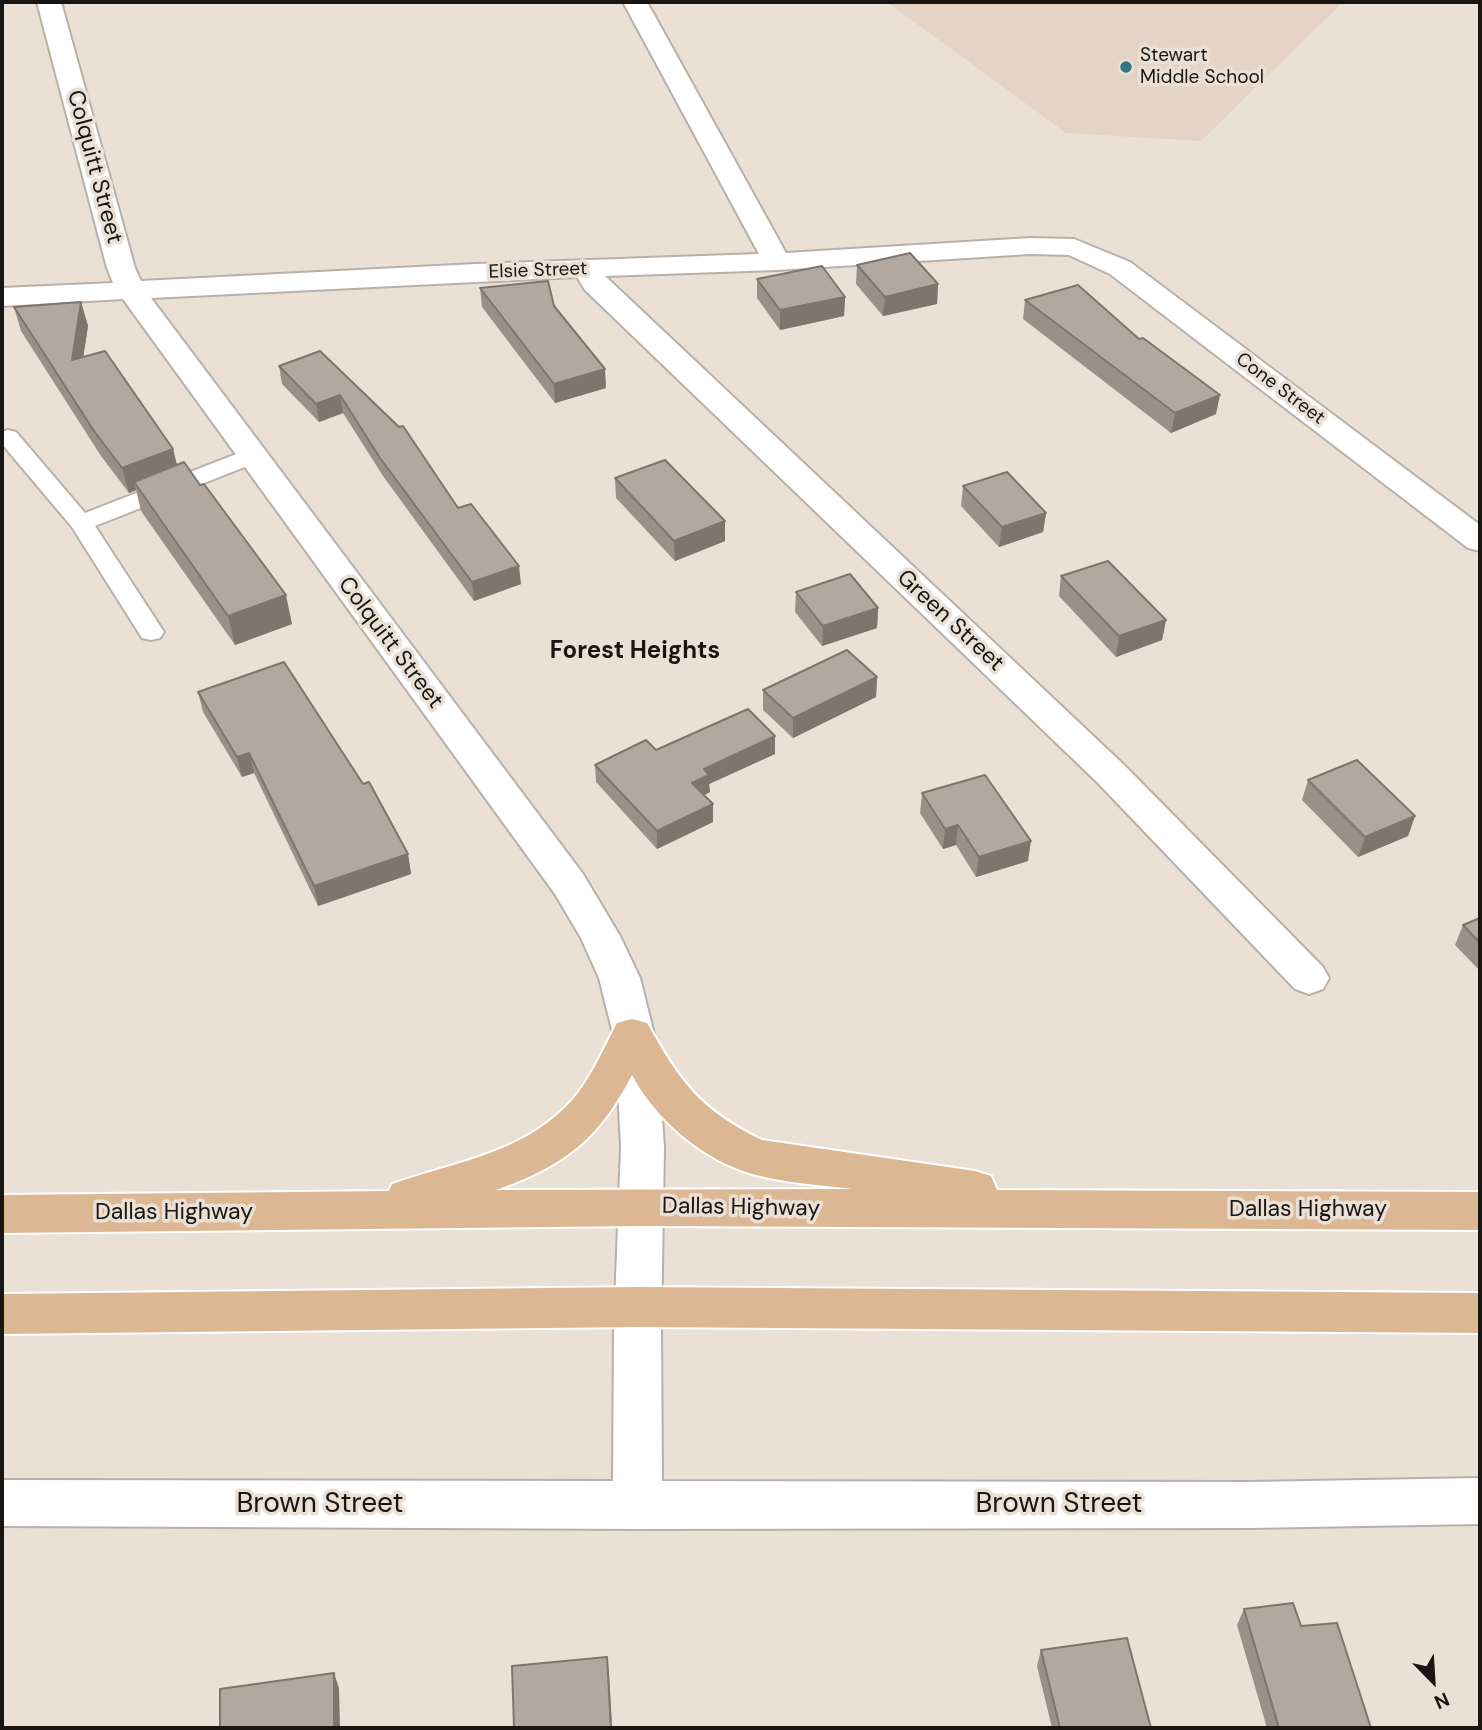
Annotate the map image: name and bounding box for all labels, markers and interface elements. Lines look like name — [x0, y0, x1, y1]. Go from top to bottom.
place label: Stewart Middle School — [1140, 45, 1264, 89]
marker: Stewart Middle School — [1118, 59, 1134, 75]
street label: Colquitt Street — [60, 87, 128, 247]
street label: Elsie Street — [488, 258, 588, 284]
street label: Cone Street — [1231, 348, 1329, 430]
street label: Green Street — [891, 564, 1009, 678]
street label: Colquitt Street — [332, 572, 448, 714]
district label: Forest Heights — [550, 638, 720, 666]
street label: Dallas Highway — [662, 1193, 820, 1223]
street label: Dallas Highway — [1229, 1196, 1387, 1224]
street label: Dallas Highway — [95, 1199, 253, 1227]
street label: Brown Street — [236, 1488, 404, 1522]
street label: Brown Street — [975, 1488, 1143, 1522]
north arrow — [1398, 1646, 1468, 1716]
text: N — [1430, 1686, 1453, 1715]

